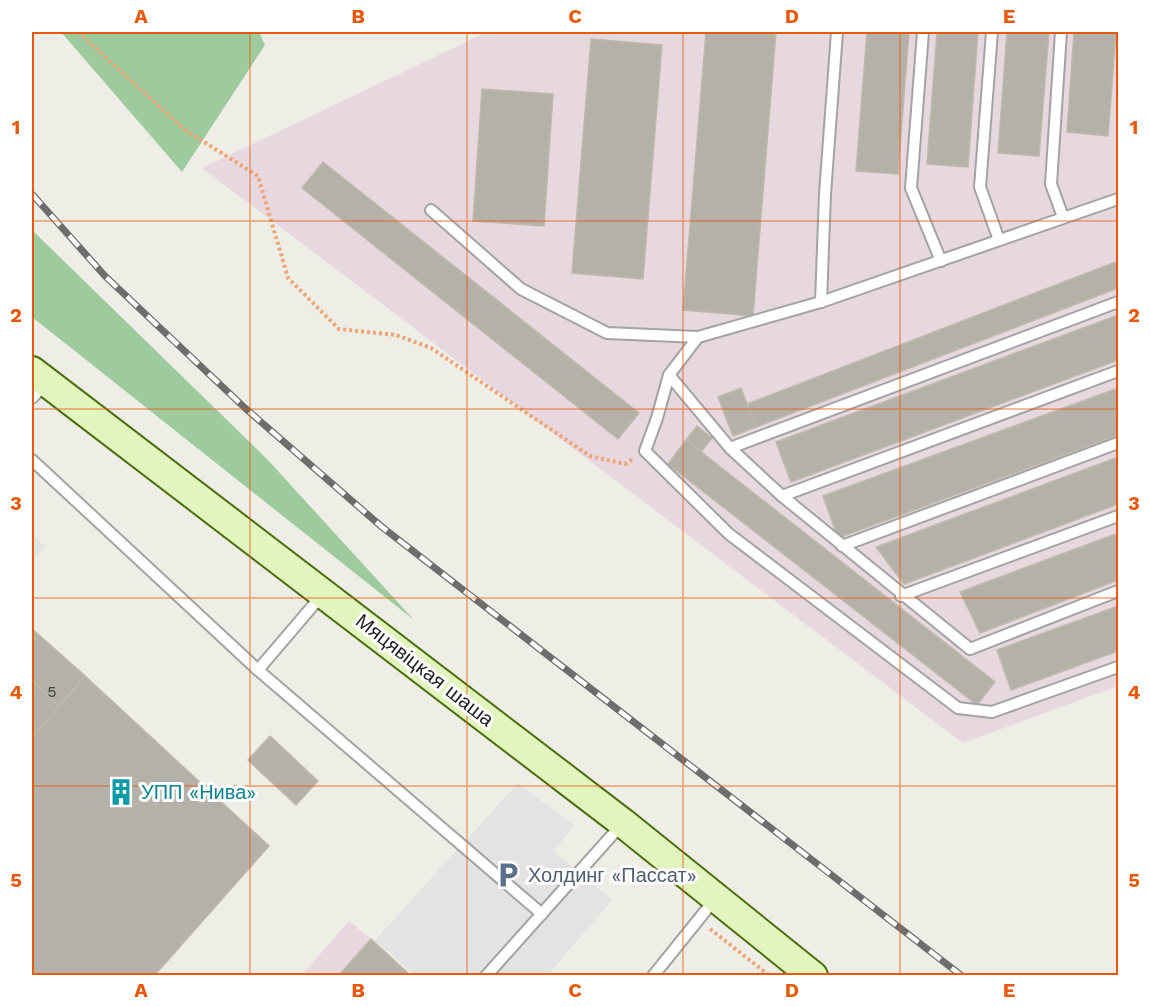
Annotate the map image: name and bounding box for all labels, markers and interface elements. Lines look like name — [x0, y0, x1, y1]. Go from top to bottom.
text: A — [134, 4, 148, 28]
text: B — [351, 4, 365, 28]
text: C — [568, 4, 582, 28]
text: D — [785, 4, 799, 28]
text: E — [1003, 4, 1015, 28]
text: 1 — [12, 115, 20, 139]
text: 1 — [1130, 115, 1138, 139]
text: 2 — [10, 303, 22, 327]
text: 2 — [1128, 303, 1140, 327]
text: 3 — [10, 491, 22, 515]
text: 3 — [1128, 491, 1140, 515]
street label: Мяцявіцкая шаша — [351, 609, 500, 732]
text: 4 — [10, 680, 23, 704]
text: 4 — [1128, 680, 1141, 704]
house number: 5 — [47, 682, 57, 701]
building icon: УПП «Нива» — [106, 777, 136, 807]
place label: УПП «Нива» — [141, 780, 256, 804]
parking icon: Холдинг «Пассат» — [493, 860, 523, 890]
place label: Холдинг «Пассат» — [528, 863, 697, 887]
text: 5 — [10, 868, 22, 892]
text: 5 — [1128, 868, 1140, 892]
text: A — [134, 978, 148, 1002]
text: B — [351, 978, 365, 1002]
text: C — [568, 978, 582, 1002]
text: D — [785, 978, 799, 1002]
text: E — [1003, 978, 1015, 1002]

